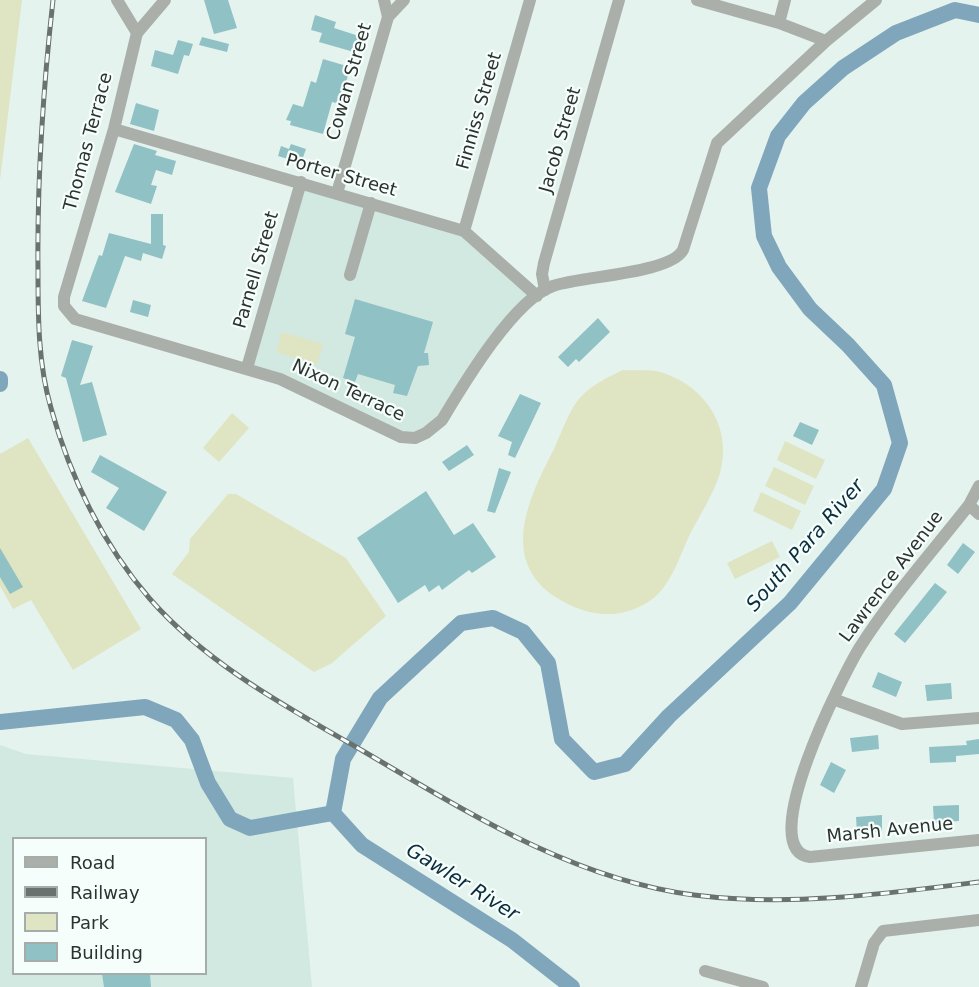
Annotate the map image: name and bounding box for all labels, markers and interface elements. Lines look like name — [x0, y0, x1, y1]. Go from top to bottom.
street label: Cowan Street — [323, 21, 377, 143]
street label: Finniss Street — [453, 50, 507, 172]
street label: Thomas Terrace — [60, 70, 118, 214]
street label: Jacob Street — [536, 85, 586, 195]
street label: Porter Street — [283, 150, 399, 202]
street label: Parnell Street — [230, 209, 284, 331]
street label: Nixon Terrace — [288, 355, 408, 427]
water label: South Para River — [742, 475, 870, 617]
street label: Lawrence Avenue — [836, 507, 948, 647]
street label: Marsh Avenue — [826, 814, 954, 848]
legend — [12, 837, 207, 975]
water label: Gawler River — [401, 839, 523, 927]
text: Road — [70, 852, 115, 873]
text: Railway — [70, 882, 140, 903]
text: Park — [70, 912, 109, 933]
text: Building — [70, 942, 143, 963]

